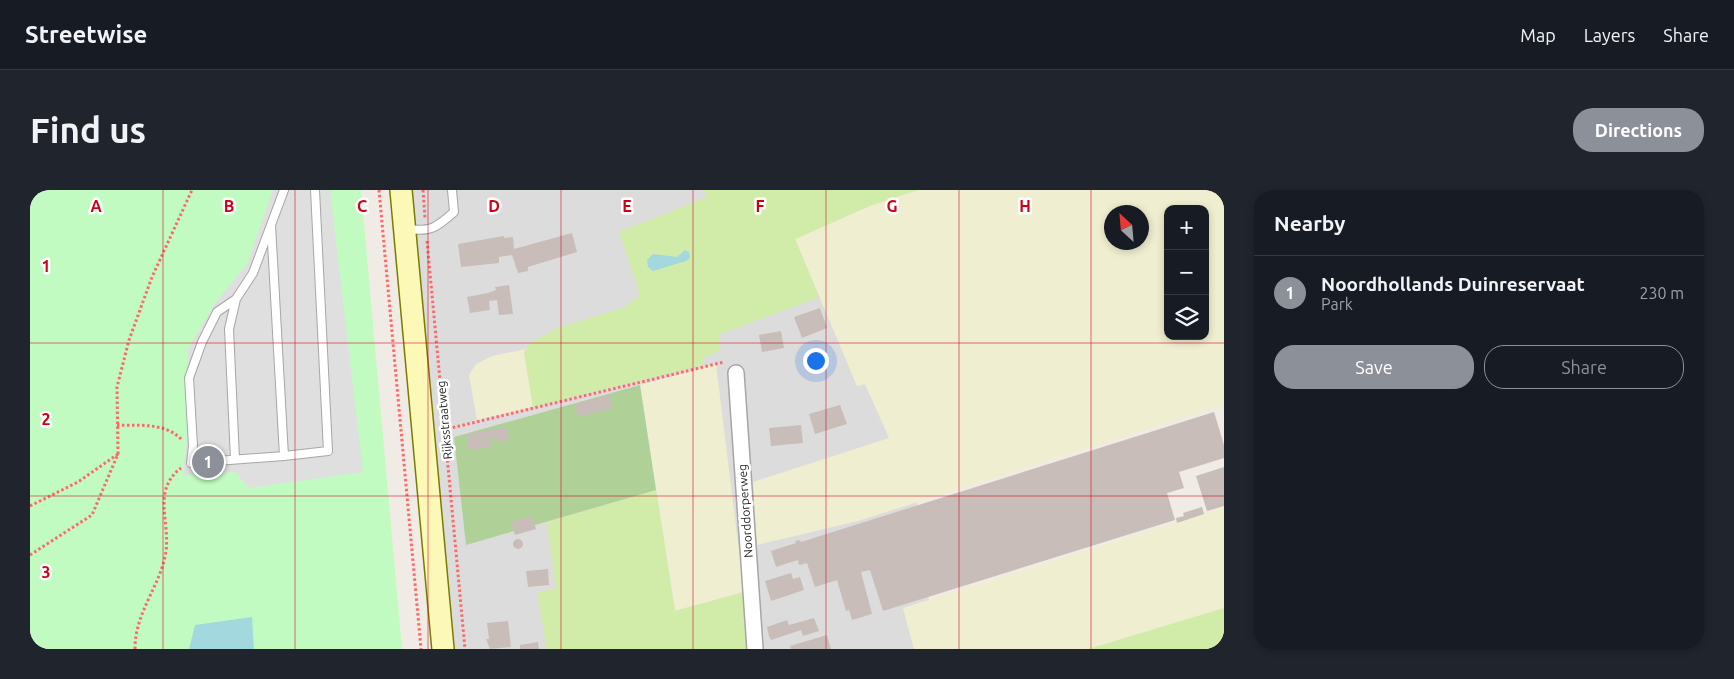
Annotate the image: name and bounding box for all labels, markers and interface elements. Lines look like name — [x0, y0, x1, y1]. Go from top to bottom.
text: Streetwise — [25, 21, 147, 48]
text: Map — [1520, 25, 1556, 45]
text: Layers — [1584, 25, 1635, 45]
text: Share — [1663, 25, 1709, 45]
button: Directions — [1573, 108, 1704, 152]
text: Find us — [30, 110, 146, 150]
text: A — [90, 197, 102, 215]
text: B — [224, 197, 234, 215]
text: C — [357, 197, 367, 215]
text: D — [488, 197, 500, 215]
text: E — [622, 197, 632, 215]
text: F — [756, 197, 765, 215]
text: G — [886, 197, 898, 215]
text: H — [1019, 197, 1031, 215]
north arrow — [1104, 205, 1149, 250]
map controls — [1164, 205, 1209, 340]
button: + — [1164, 205, 1209, 250]
text: Nearby — [1274, 211, 1345, 235]
button: − — [1164, 250, 1209, 295]
text: 1 — [41, 257, 51, 275]
text: Noordhollands Duinreservaat — [1321, 273, 1585, 295]
text: 1 — [1285, 284, 1295, 302]
text: 230 m — [1639, 284, 1684, 302]
button: layers — [1164, 295, 1209, 340]
text: Park — [1321, 295, 1353, 313]
button: Save — [1274, 345, 1474, 389]
button: Share — [1484, 345, 1684, 389]
your location — [803, 348, 829, 374]
street label: Rijksstraatweg — [434, 380, 454, 460]
text: 2 — [41, 410, 51, 428]
pin: 1 — [192, 443, 224, 481]
street label: Noorddorperweg — [735, 464, 755, 558]
text: 3 — [41, 563, 51, 581]

